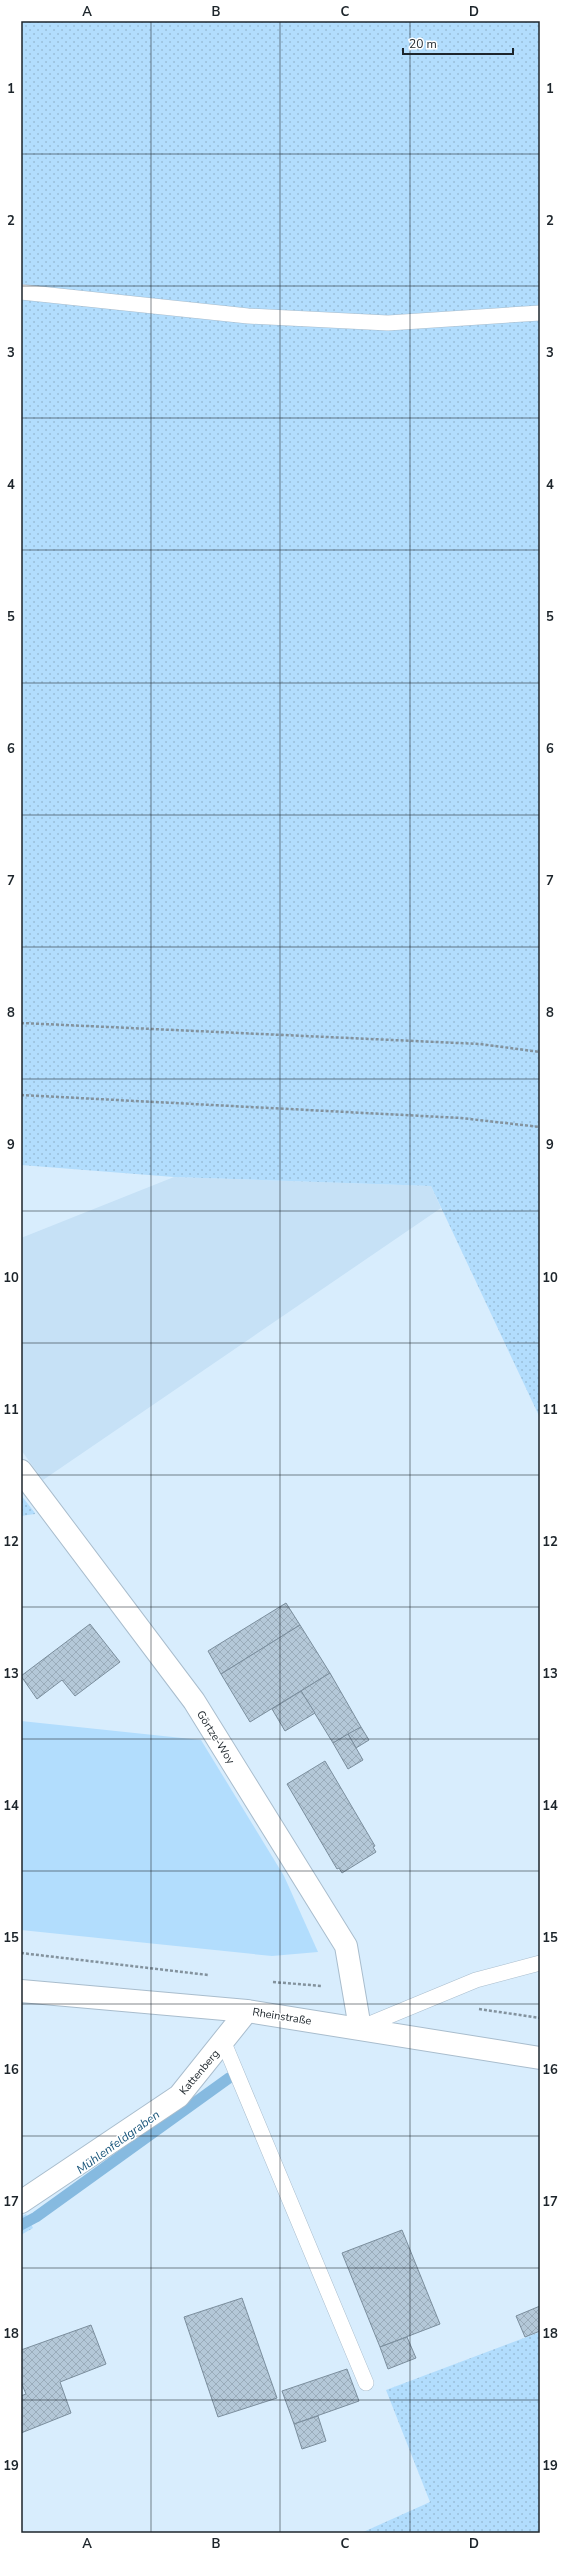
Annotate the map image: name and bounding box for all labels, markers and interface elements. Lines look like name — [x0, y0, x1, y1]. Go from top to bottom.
text: A — [82, 3, 92, 21]
text: B — [212, 3, 221, 21]
text: C — [341, 3, 350, 21]
text: D — [469, 3, 479, 21]
scale bar — [403, 30, 513, 56]
text: 20 m — [409, 36, 437, 52]
text: 1 — [7, 80, 15, 98]
text: 1 — [546, 80, 554, 98]
text: 2 — [7, 212, 15, 230]
text: 2 — [546, 212, 554, 230]
text: 3 — [7, 344, 15, 362]
text: 3 — [546, 344, 554, 362]
text: 4 — [7, 476, 15, 494]
text: 4 — [546, 476, 554, 494]
text: 5 — [7, 608, 15, 626]
text: 5 — [546, 608, 554, 626]
text: 6 — [7, 740, 15, 758]
text: 6 — [546, 740, 554, 758]
text: 7 — [7, 872, 15, 890]
text: 7 — [546, 872, 554, 890]
text: 8 — [7, 1004, 15, 1022]
text: 8 — [546, 1004, 554, 1022]
text: 9 — [7, 1136, 15, 1154]
text: 9 — [546, 1136, 554, 1154]
text: 10 — [3, 1269, 19, 1287]
text: 10 — [542, 1269, 558, 1287]
text: 11 — [3, 1401, 19, 1419]
text: 11 — [542, 1401, 558, 1419]
text: 12 — [3, 1533, 19, 1551]
text: 12 — [542, 1533, 558, 1551]
text: 13 — [3, 1665, 19, 1683]
text: 13 — [542, 1665, 558, 1683]
street label: Görtze-Woy — [193, 1708, 238, 1767]
text: 14 — [3, 1797, 19, 1815]
text: 14 — [542, 1797, 558, 1815]
text: 15 — [3, 1929, 19, 1947]
text: 15 — [542, 1929, 558, 1947]
street label: Rheinstraße — [251, 2004, 313, 2029]
street label: Kattenberg — [176, 2046, 223, 2098]
text: 16 — [3, 2061, 19, 2079]
text: 16 — [542, 2061, 558, 2079]
water label: Mühlenfeldgraben — [73, 2106, 163, 2178]
text: 17 — [3, 2193, 19, 2211]
text: 17 — [542, 2193, 558, 2211]
text: 18 — [3, 2325, 19, 2343]
text: 18 — [542, 2325, 558, 2343]
text: 19 — [3, 2457, 19, 2475]
text: 19 — [542, 2457, 558, 2475]
text: A — [82, 2535, 92, 2553]
text: B — [212, 2535, 221, 2553]
text: C — [341, 2535, 350, 2553]
text: D — [469, 2535, 479, 2553]

